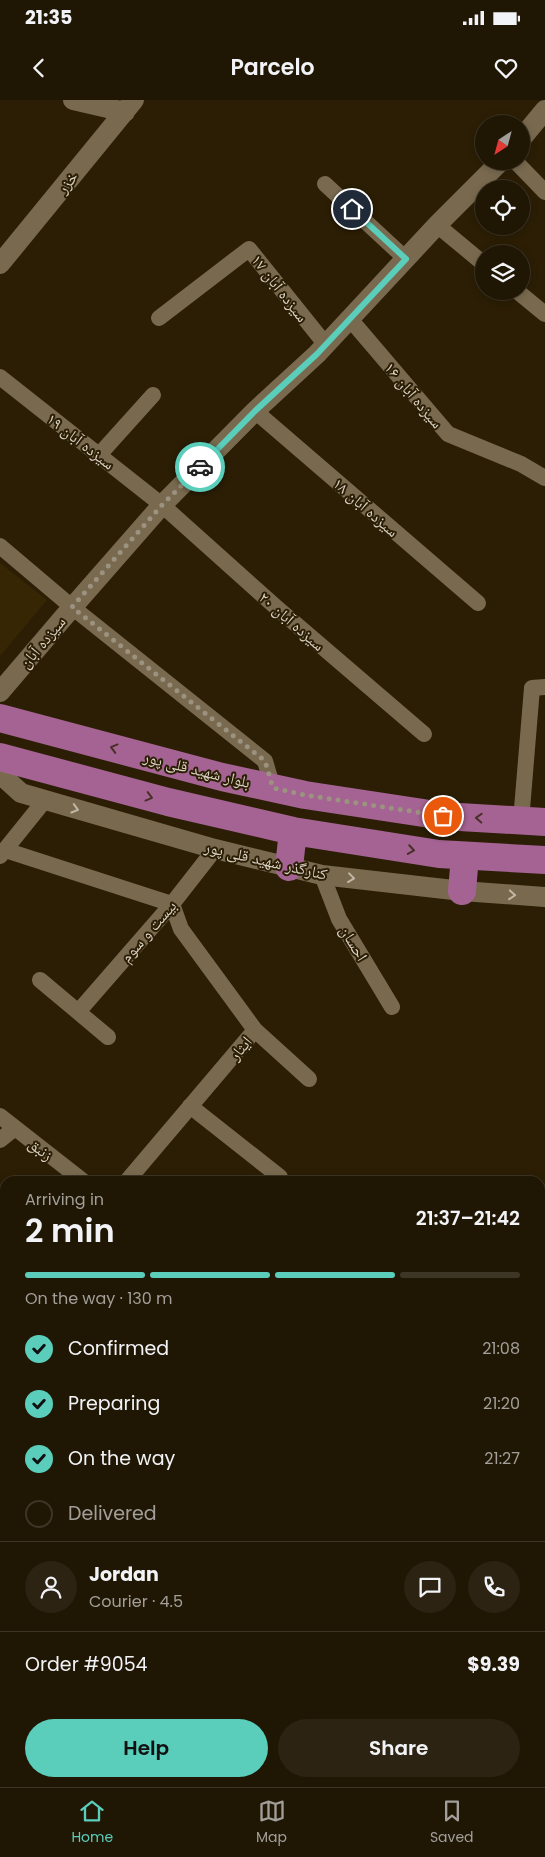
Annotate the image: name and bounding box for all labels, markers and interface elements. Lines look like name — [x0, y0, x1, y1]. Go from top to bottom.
text: 21:35 — [25, 4, 72, 31]
text: Parcelo — [230, 52, 315, 83]
icon: back — [25, 54, 53, 82]
icon: heart — [492, 54, 520, 82]
north arrow — [475, 115, 530, 170]
map controls — [475, 115, 530, 300]
street label: خزر — [51, 166, 84, 199]
button: locate — [475, 180, 530, 235]
pin — [331, 188, 373, 230]
icon: home — [338, 195, 366, 223]
button: layers — [475, 245, 530, 300]
street label: سیزده آبان ۱۷ — [246, 250, 313, 327]
street label: سیزده آبان ۱۶ — [379, 357, 448, 434]
street label: سیزده آبان ۱۹ — [42, 408, 119, 475]
courier — [175, 442, 225, 492]
icon: car — [186, 453, 214, 481]
street label: سیزده آبان ۱۸ — [328, 472, 404, 542]
street label: سیزده آبان ۲۰ — [254, 586, 330, 656]
street label: سیزده آبان — [14, 611, 71, 673]
one-way arrow — [109, 743, 118, 754]
street label: بلوار شهید قلی پور — [140, 745, 253, 794]
one-way arrow — [144, 791, 153, 802]
pin — [422, 795, 464, 837]
icon: bag — [429, 802, 457, 830]
one-way arrow — [70, 803, 78, 813]
one-way arrow — [475, 813, 483, 824]
street label: کنارگذر شهید قلی پور — [201, 835, 330, 886]
one-way arrow — [406, 844, 415, 854]
one-way arrow — [347, 872, 355, 883]
one-way arrow — [508, 890, 516, 901]
street label: بیست و سوم — [115, 895, 182, 967]
street label: احسان — [334, 921, 373, 965]
street label: ایثار — [223, 1031, 257, 1066]
street label: زنبق — [24, 1132, 58, 1166]
text: Arriving in — [25, 1188, 104, 1211]
text: 21:37–21:42 — [416, 1205, 520, 1232]
text: 2 min — [25, 1208, 115, 1253]
text: On the way · 130 m — [25, 1287, 173, 1310]
icon: check — [25, 1335, 53, 1363]
text: Confirmed — [68, 1335, 169, 1362]
text: 21:08 — [482, 1337, 520, 1360]
icon: check — [25, 1390, 53, 1418]
text: Preparing — [68, 1390, 160, 1417]
text: 21:20 — [483, 1392, 520, 1415]
icon: check — [25, 1445, 53, 1473]
text: On the way — [68, 1445, 175, 1472]
text: 21:27 — [484, 1447, 520, 1470]
text: Delivered — [68, 1500, 157, 1527]
button: person — [25, 1561, 77, 1613]
text: Jordan — [89, 1561, 159, 1588]
button: chat — [404, 1561, 456, 1613]
button: phone — [468, 1561, 520, 1613]
text: Courier · 4.5 — [89, 1590, 183, 1613]
text: Order #9054 — [25, 1651, 148, 1678]
text: $9.39 — [467, 1651, 520, 1678]
button: Help — [25, 1719, 268, 1777]
button: Share — [278, 1719, 520, 1777]
tab: Home — [71, 1797, 113, 1848]
tab: Map — [256, 1797, 287, 1848]
tab: Saved — [430, 1797, 474, 1848]

